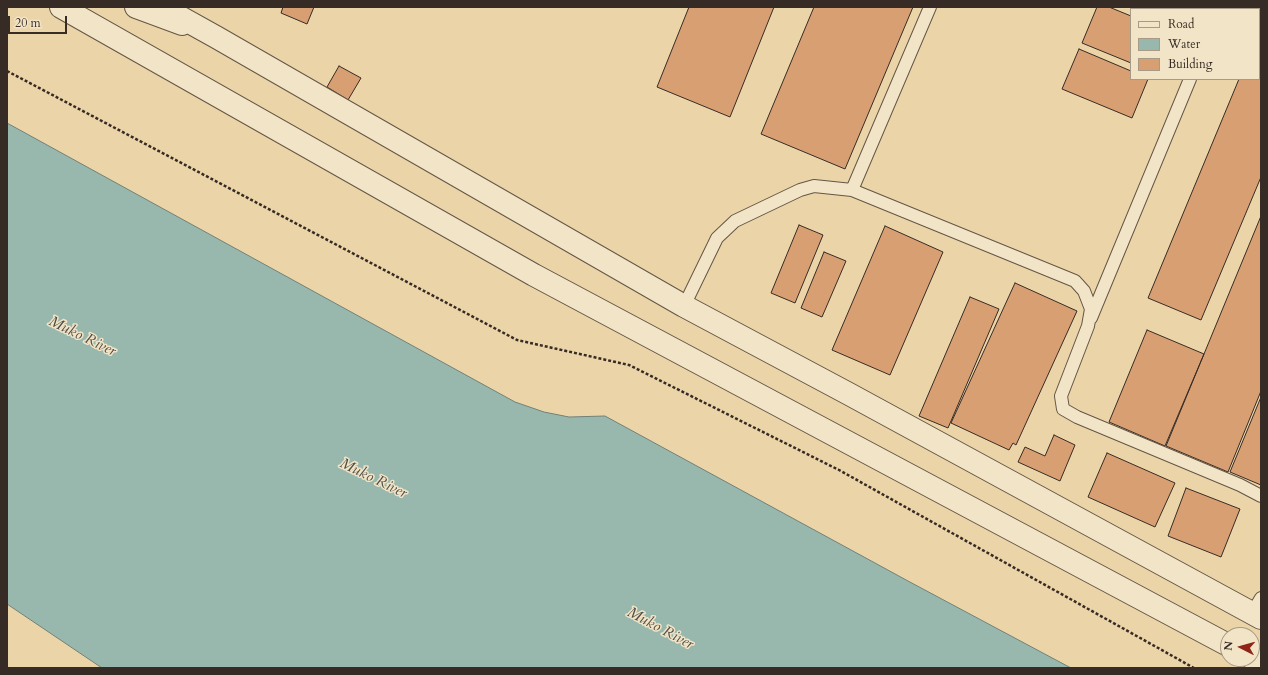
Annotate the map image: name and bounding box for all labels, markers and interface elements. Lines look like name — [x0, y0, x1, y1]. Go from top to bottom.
scale bar — [10, 8, 69, 34]
legend — [1130, 8, 1260, 80]
text: 20 m — [15, 15, 41, 31]
text: Road — [1168, 16, 1194, 32]
text: Water — [1168, 36, 1200, 52]
text: Building — [1168, 56, 1212, 72]
water label: Muko River — [45, 313, 119, 361]
water label: Muko River — [336, 455, 410, 503]
water label: Muko River — [624, 604, 696, 654]
north arrow — [1220, 627, 1260, 667]
text: N — [1221, 640, 1237, 651]

